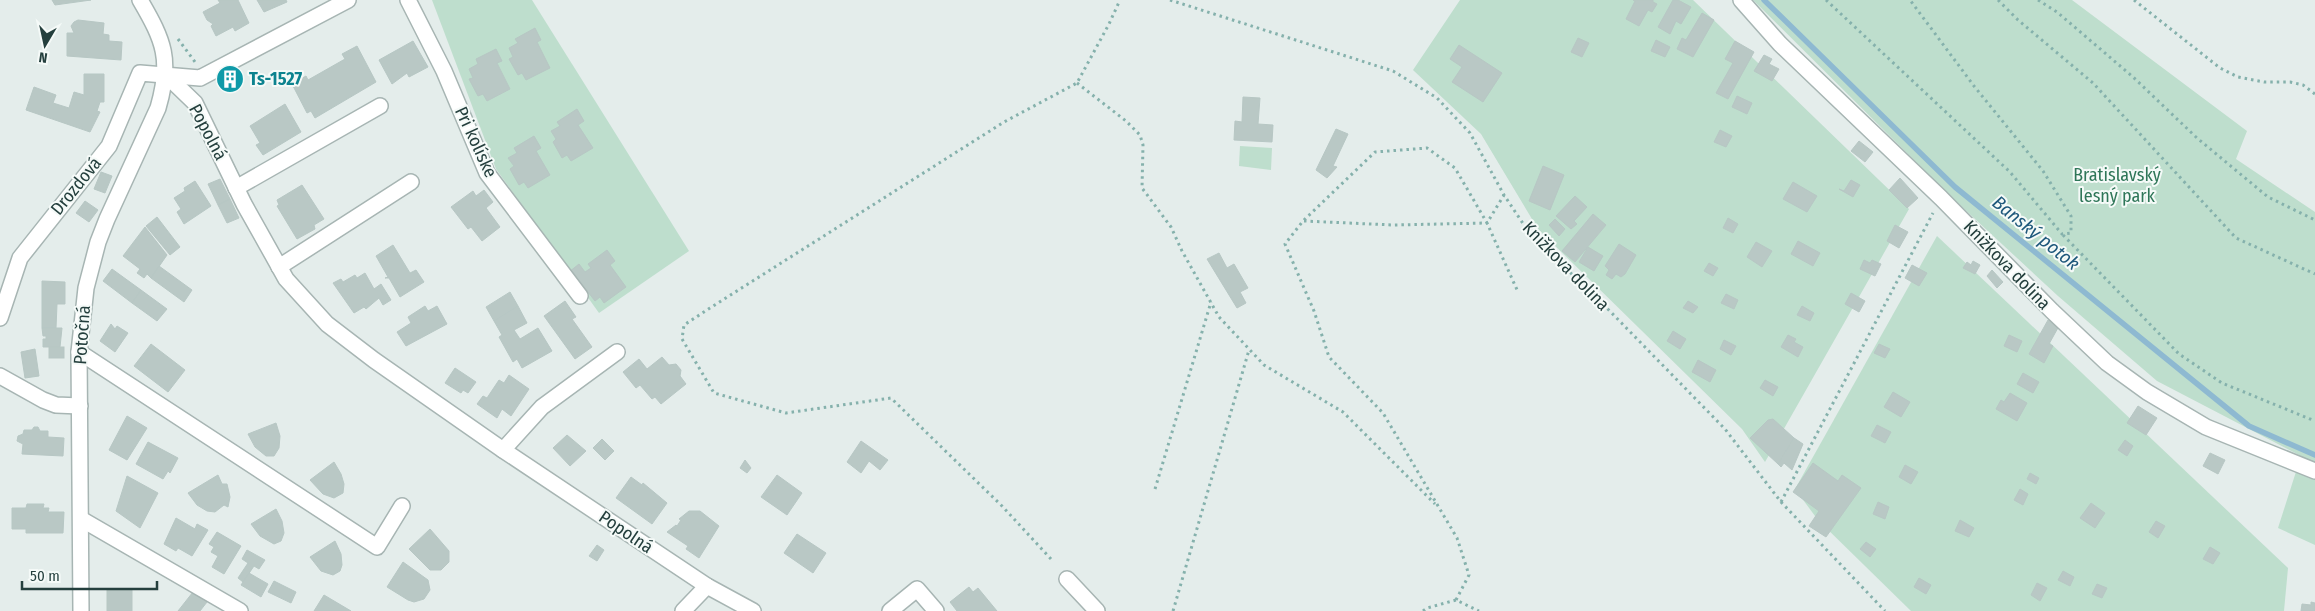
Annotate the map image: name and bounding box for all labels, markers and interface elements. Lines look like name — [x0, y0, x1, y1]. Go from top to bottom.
north arrow — [20, 20, 70, 70]
text: N — [38, 48, 49, 66]
building icon: Ts-1527 — [215, 64, 245, 94]
place label: Ts-1527 — [249, 68, 303, 90]
street label: Popolná — [184, 100, 232, 164]
street label: Pri kolíske — [450, 103, 502, 181]
street label: Drozdová — [46, 152, 106, 219]
park label: Bratislavský lesný park — [2073, 164, 2161, 207]
water label: Banský potok — [1988, 191, 2084, 275]
street label: Knižkova dolina — [1959, 216, 2055, 314]
street label: Knižkova dolina — [1518, 217, 1614, 315]
street label: Potočná — [69, 304, 95, 365]
street label: Popolná — [595, 506, 657, 558]
scale bar — [22, 558, 158, 590]
text: 50 m — [30, 567, 60, 585]

